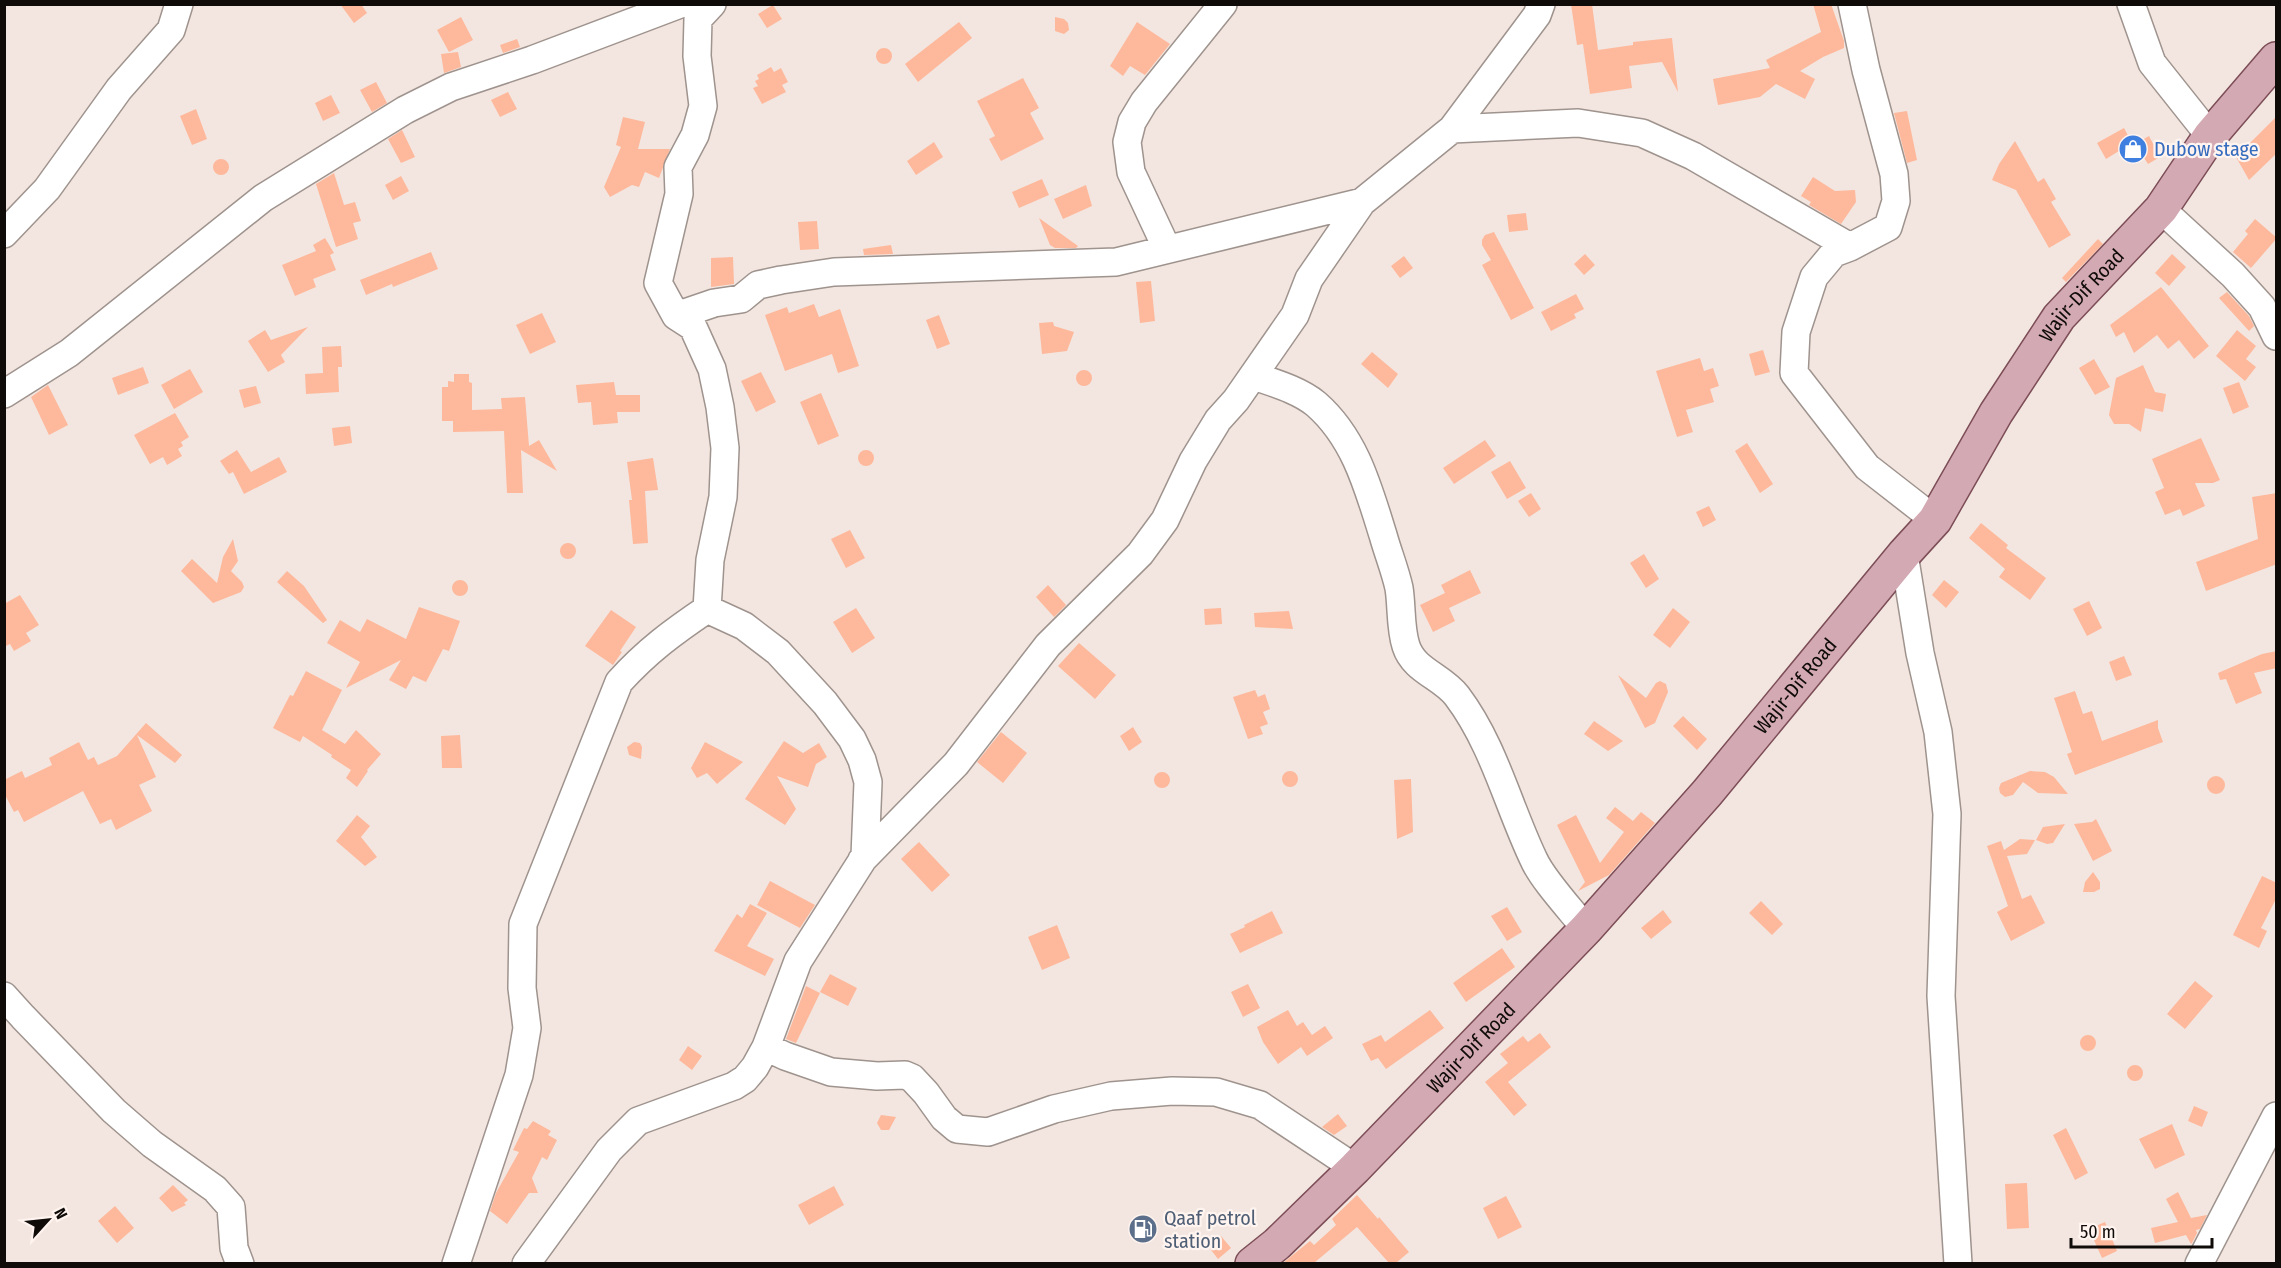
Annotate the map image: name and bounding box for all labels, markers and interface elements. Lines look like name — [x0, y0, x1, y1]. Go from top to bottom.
shop icon: Dubow stage — [2117, 133, 2149, 165]
place label: Dubow stage — [2154, 137, 2259, 161]
street label: Wajir-Dif Road — [2034, 244, 2129, 347]
street label: Wajir-Dif Road — [1749, 633, 1842, 739]
street label: Wajir-Dif Road — [1422, 998, 1520, 1098]
north arrow — [18, 1190, 78, 1250]
text: N — [50, 1205, 72, 1222]
place label: Qaaf petrol station — [1164, 1206, 1256, 1253]
scale bar — [2071, 1211, 2212, 1249]
fuel station icon: Qaaf petrol station — [1127, 1213, 1159, 1245]
text: 50 m — [2080, 1221, 2116, 1243]

